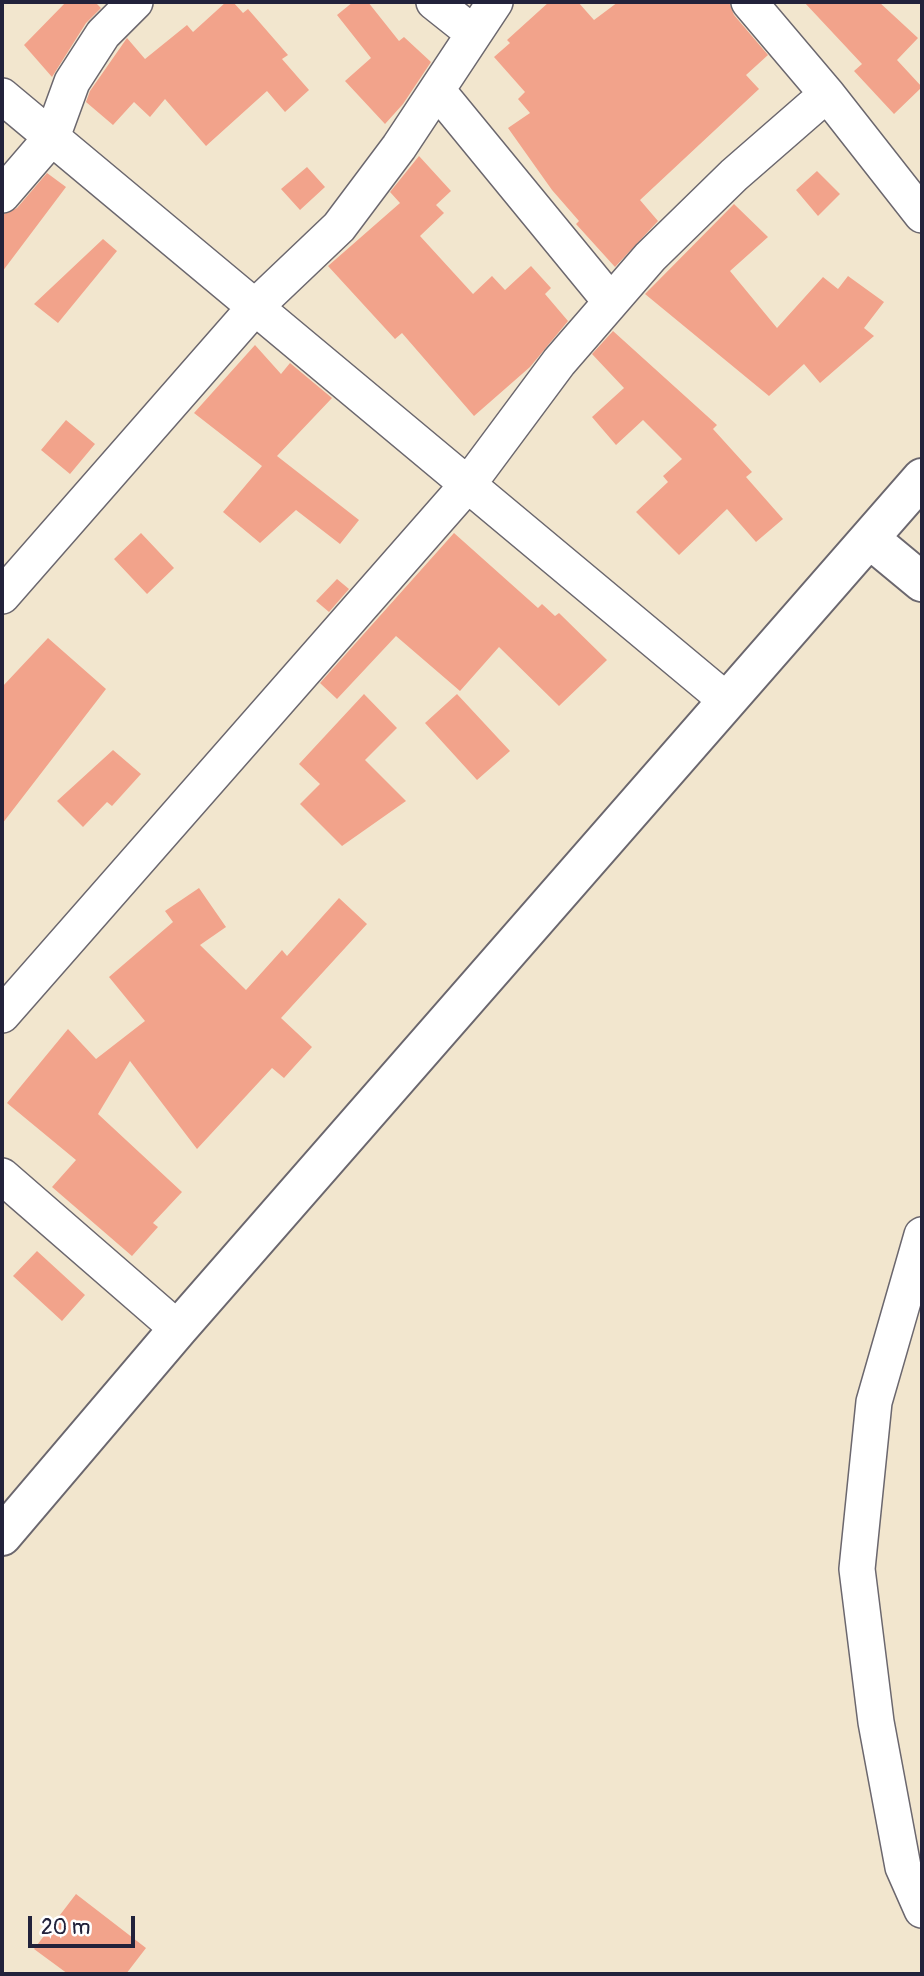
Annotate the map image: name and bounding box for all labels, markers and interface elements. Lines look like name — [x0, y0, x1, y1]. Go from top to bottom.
scale bar — [32, 1902, 138, 1946]
text: 20 m — [41, 1914, 90, 1941]

